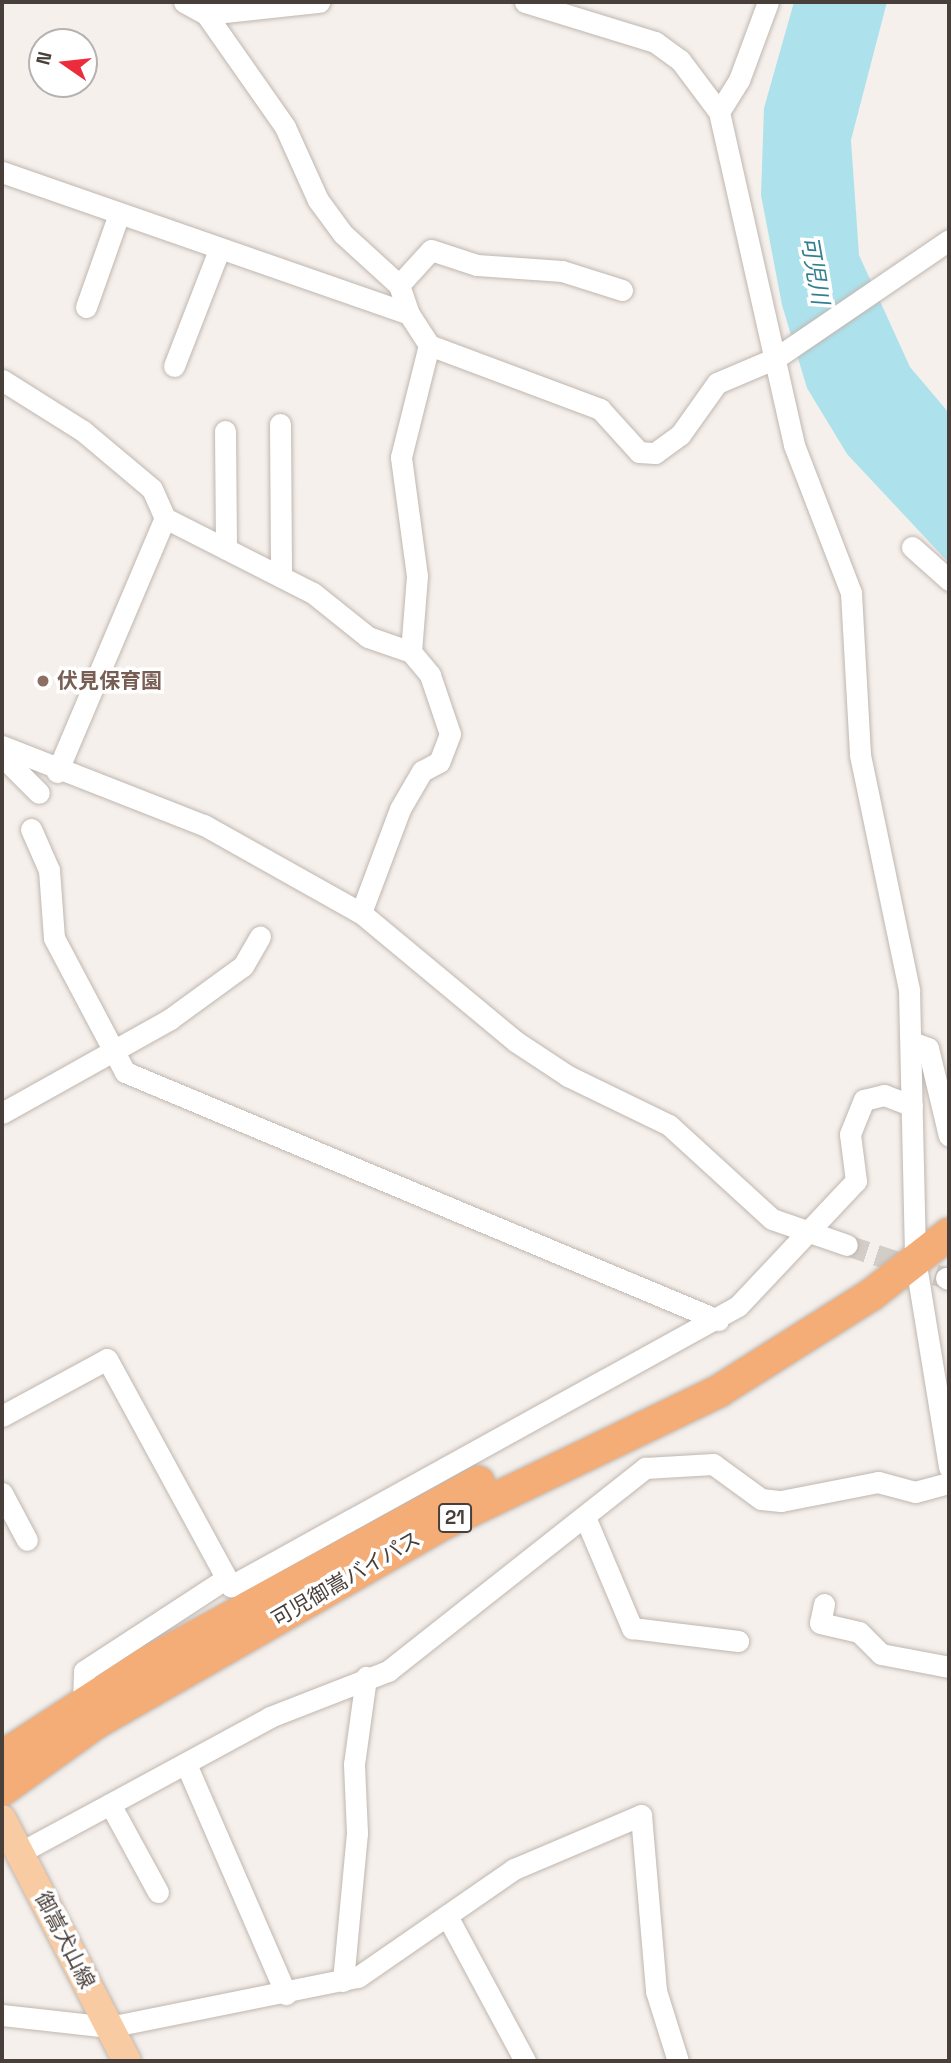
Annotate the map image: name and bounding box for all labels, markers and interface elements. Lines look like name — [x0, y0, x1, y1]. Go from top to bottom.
north arrow — [28, 28, 98, 98]
text: N — [30, 49, 58, 67]
water label: 可児川 — [795, 234, 835, 306]
place label: 伏見保育園 — [57, 668, 162, 694]
marker: 伏見保育園 — [35, 673, 51, 689]
road number: 21 — [438, 1502, 472, 1534]
street label: 可児御嵩バイパス — [267, 1526, 425, 1632]
street label: 御嵩犬山線 — [30, 1888, 100, 1992]

